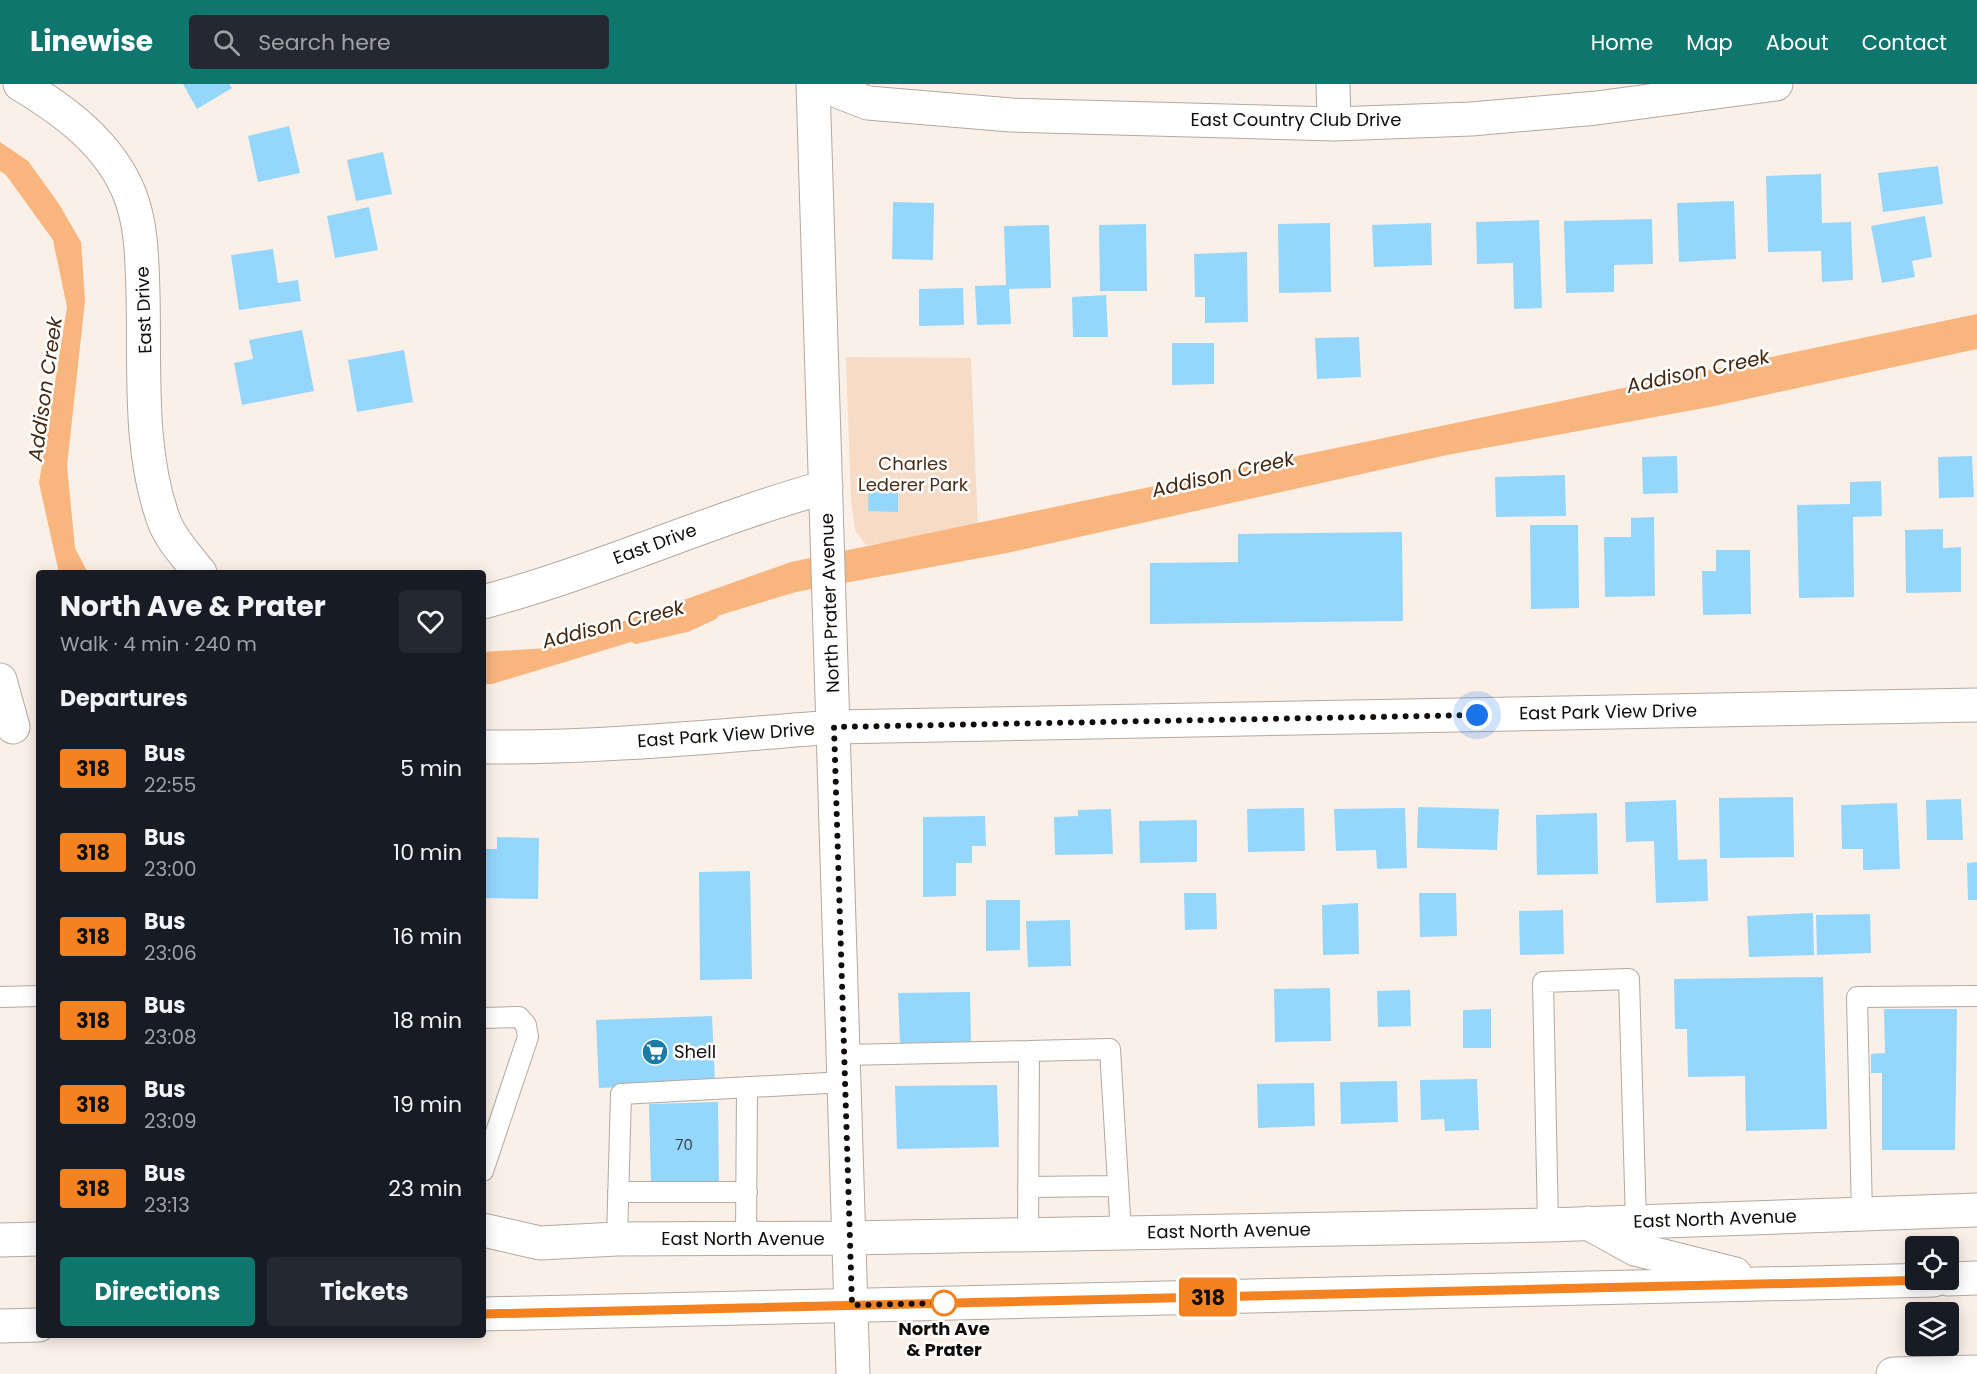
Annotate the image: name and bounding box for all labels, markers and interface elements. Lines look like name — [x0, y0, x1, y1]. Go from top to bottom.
search box — [189, 15, 609, 69]
text: Linewise — [30, 22, 153, 61]
icon: search — [210, 26, 243, 59]
text: Search here — [258, 27, 391, 58]
text: Home — [1591, 28, 1653, 57]
text: Map — [1686, 28, 1733, 57]
text: About — [1766, 28, 1829, 57]
text: Contact — [1862, 28, 1947, 57]
street label: East Country Club Drive — [1191, 107, 1401, 132]
street label: East Drive — [129, 266, 158, 354]
water label: Addison Creek — [21, 313, 69, 464]
water label: Addison Creek — [1623, 342, 1774, 400]
water label: Addison Creek — [1148, 444, 1299, 504]
park label: Charles Lederer Park — [858, 451, 969, 497]
street label: North Prater Avenue — [814, 513, 845, 693]
street label: East Drive — [610, 517, 700, 570]
text: North Ave & Prater — [60, 587, 326, 626]
button: heart — [399, 590, 462, 653]
water label: Addison Creek — [538, 592, 689, 655]
text: Walk · 4 min · 240 m — [60, 630, 257, 658]
text: Departures — [60, 683, 188, 714]
street label: East Park View Drive — [1519, 697, 1697, 726]
your location — [1462, 700, 1492, 730]
street label: East Park View Drive — [636, 716, 816, 753]
text: Bus — [144, 738, 186, 769]
text: 5 min — [400, 753, 462, 784]
text: 318 — [76, 754, 110, 783]
text: 22:55 — [144, 771, 196, 799]
text: Bus — [144, 822, 186, 853]
text: 10 min — [393, 837, 462, 868]
text: 318 — [76, 838, 110, 867]
text: 23:00 — [144, 855, 197, 883]
text: Bus — [144, 906, 186, 937]
text: 16 min — [393, 921, 462, 952]
text: 318 — [76, 922, 110, 951]
text: 23:06 — [144, 939, 197, 967]
text: Bus — [144, 990, 186, 1021]
text: 18 min — [393, 1005, 462, 1036]
text: 318 — [76, 1006, 110, 1035]
text: 23:08 — [144, 1023, 197, 1051]
supermarket icon: Shell — [640, 1037, 670, 1067]
place label: Shell — [674, 1039, 716, 1064]
text: Bus — [144, 1074, 186, 1105]
text: 19 min — [393, 1089, 462, 1120]
text: 318 — [76, 1090, 110, 1119]
text: 23:09 — [144, 1107, 197, 1135]
house number: 70 — [675, 1134, 693, 1155]
text: Bus — [144, 1158, 186, 1189]
text: 23 min — [388, 1173, 462, 1204]
text: 318 — [76, 1174, 110, 1203]
text: 23:13 — [144, 1191, 190, 1219]
street label: East North Avenue — [1633, 1203, 1797, 1234]
street label: East North Avenue — [1147, 1217, 1311, 1244]
street label: East North Avenue — [661, 1226, 825, 1251]
map controls — [1905, 1236, 1959, 1356]
button: locate — [1905, 1236, 1959, 1290]
button: Directions — [60, 1257, 255, 1326]
button: Tickets — [267, 1257, 462, 1326]
line badge: 318 — [1174, 1278, 1242, 1316]
text: 318 — [1191, 1283, 1225, 1312]
marker: North Ave & Prater — [931, 1290, 957, 1316]
button: layers — [1905, 1302, 1959, 1356]
place label: North Ave & Prater — [898, 1316, 990, 1362]

